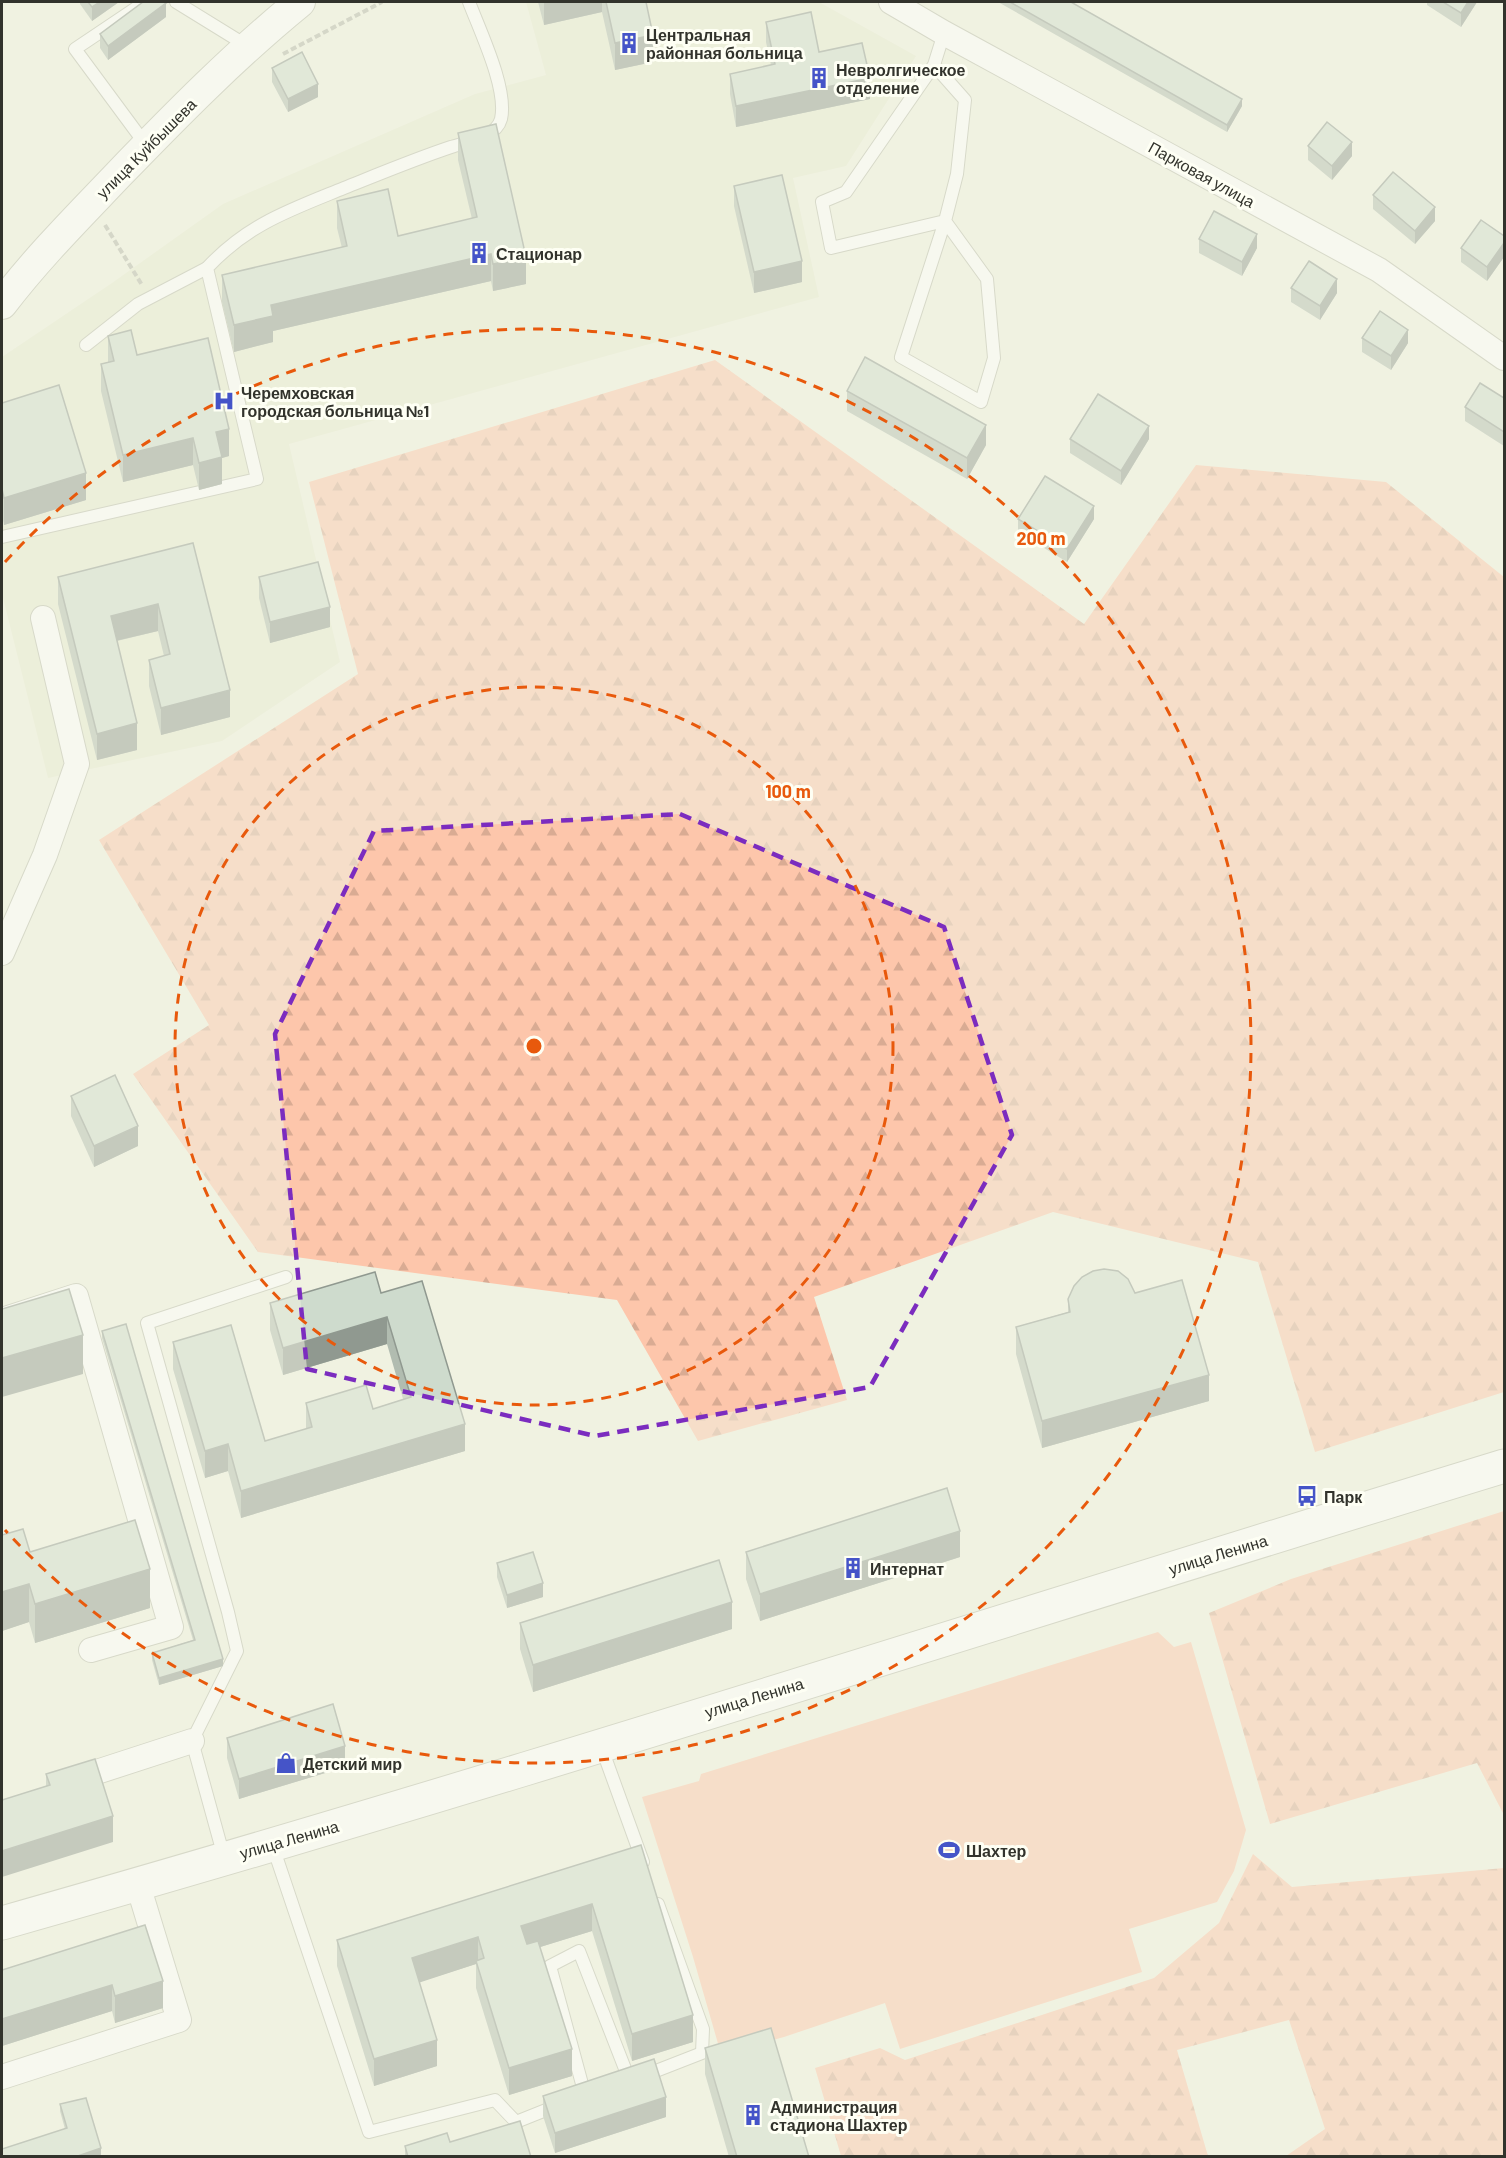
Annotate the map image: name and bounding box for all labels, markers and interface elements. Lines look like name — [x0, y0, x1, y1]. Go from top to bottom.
place label: Центральная районная больница — [646, 25, 803, 62]
building icon: Центральная районная больница — [617, 31, 641, 55]
place label: Невролгическое отделение — [836, 60, 966, 97]
building icon: Невролгическое отделение — [807, 66, 831, 90]
street label: улица Куйбышева — [92, 94, 200, 202]
street label: Парковая улица — [1146, 137, 1258, 211]
building icon: Стационар — [467, 241, 491, 265]
place label: Стационар — [496, 244, 582, 263]
place label: Черемховская городская больница №1 — [241, 383, 429, 420]
hospital icon: Черемховская городская больница №1 — [212, 389, 236, 413]
text: 200 m — [1016, 527, 1066, 549]
text: 100 m — [765, 780, 811, 802]
centre of rings — [524, 1036, 544, 1056]
bus stop icon: Парк — [1295, 1484, 1319, 1508]
place label: Парк — [1324, 1487, 1363, 1506]
street label: улица Ленина — [1166, 1530, 1270, 1578]
building icon: Интернат — [841, 1556, 865, 1580]
place label: Интернат — [870, 1559, 944, 1578]
street label: улица Ленина — [702, 1673, 806, 1721]
shop icon: Детский мир — [274, 1751, 298, 1775]
place label: Детский мир — [303, 1754, 402, 1773]
street label: улица Ленина — [237, 1816, 341, 1862]
sports icon: Шахтер — [937, 1838, 961, 1862]
place label: Шахтер — [966, 1841, 1027, 1860]
place label: Администрация стадиона Шахтер — [770, 2097, 908, 2134]
building icon: Администрация стадиона Шахтер — [741, 2103, 765, 2127]

